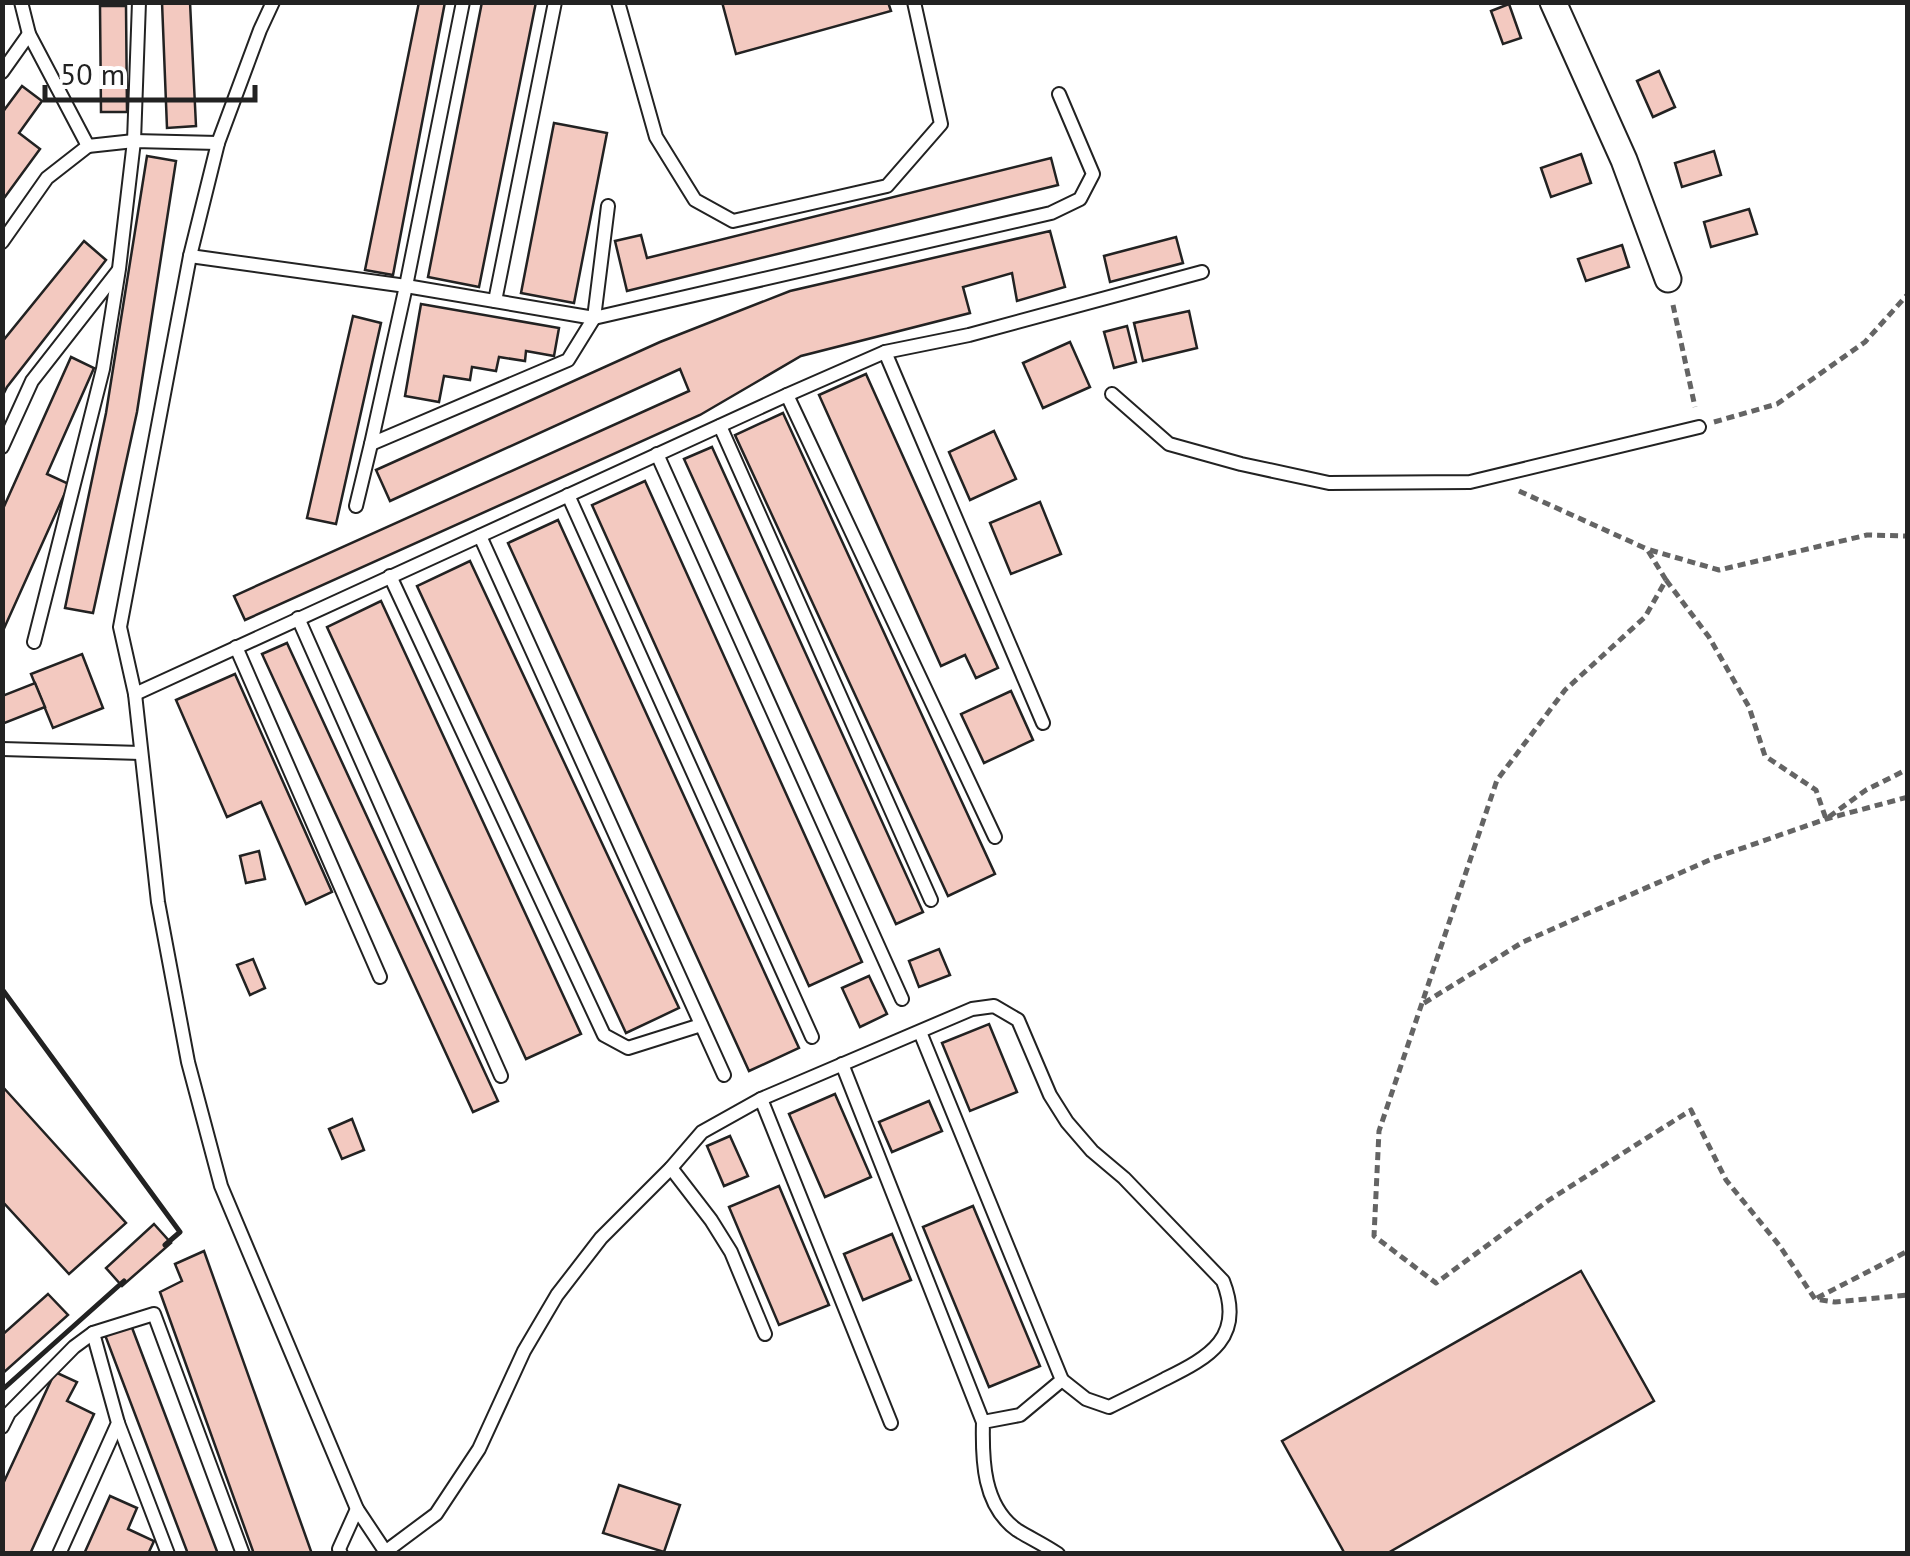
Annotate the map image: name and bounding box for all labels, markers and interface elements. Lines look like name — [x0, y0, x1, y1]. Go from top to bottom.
scale bar — [45, 40, 255, 102]
text: 50 m — [60, 54, 125, 93]

